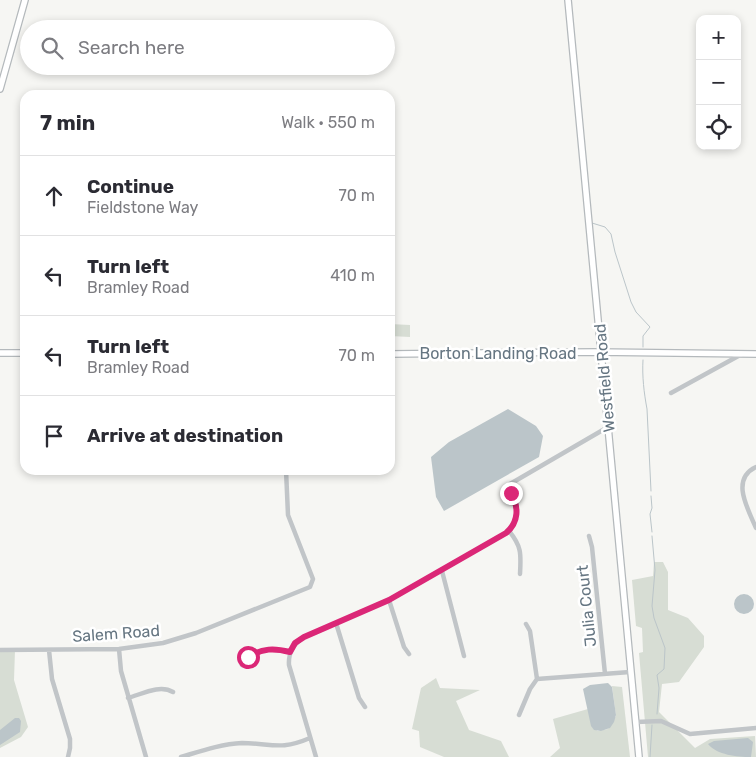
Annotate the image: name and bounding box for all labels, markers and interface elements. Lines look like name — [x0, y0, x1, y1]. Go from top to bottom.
map controls — [696, 15, 741, 150]
button: + — [696, 15, 741, 60]
search box — [20, 20, 395, 75]
icon: search — [38, 34, 66, 62]
text: Search here — [78, 36, 185, 59]
button: − — [696, 60, 741, 105]
button: locate — [696, 105, 741, 150]
text: 7 min — [40, 110, 95, 135]
text: Walk · 550 m — [281, 113, 375, 132]
text: Continue — [87, 175, 174, 198]
icon: ahead — [40, 182, 68, 210]
text: 70 m — [338, 186, 375, 205]
text: Fieldstone Way — [87, 198, 198, 217]
text: Turn left — [87, 255, 169, 278]
icon: left — [40, 262, 68, 290]
text: 410 m — [330, 266, 375, 285]
text: Bramley Road — [87, 278, 189, 297]
street label: Westfield Road — [590, 323, 619, 433]
text: Turn left — [87, 335, 169, 358]
icon: left — [40, 342, 68, 370]
street label: Borton Landing Road — [419, 344, 577, 363]
text: 70 m — [338, 346, 375, 365]
text: Bramley Road — [87, 358, 189, 377]
icon: arrive — [40, 422, 68, 450]
text: Arrive at destination — [87, 424, 283, 447]
route end — [500, 482, 523, 505]
street label: Julia Court — [573, 564, 600, 648]
street label: Salem Road — [72, 621, 160, 646]
route start — [237, 646, 260, 669]

